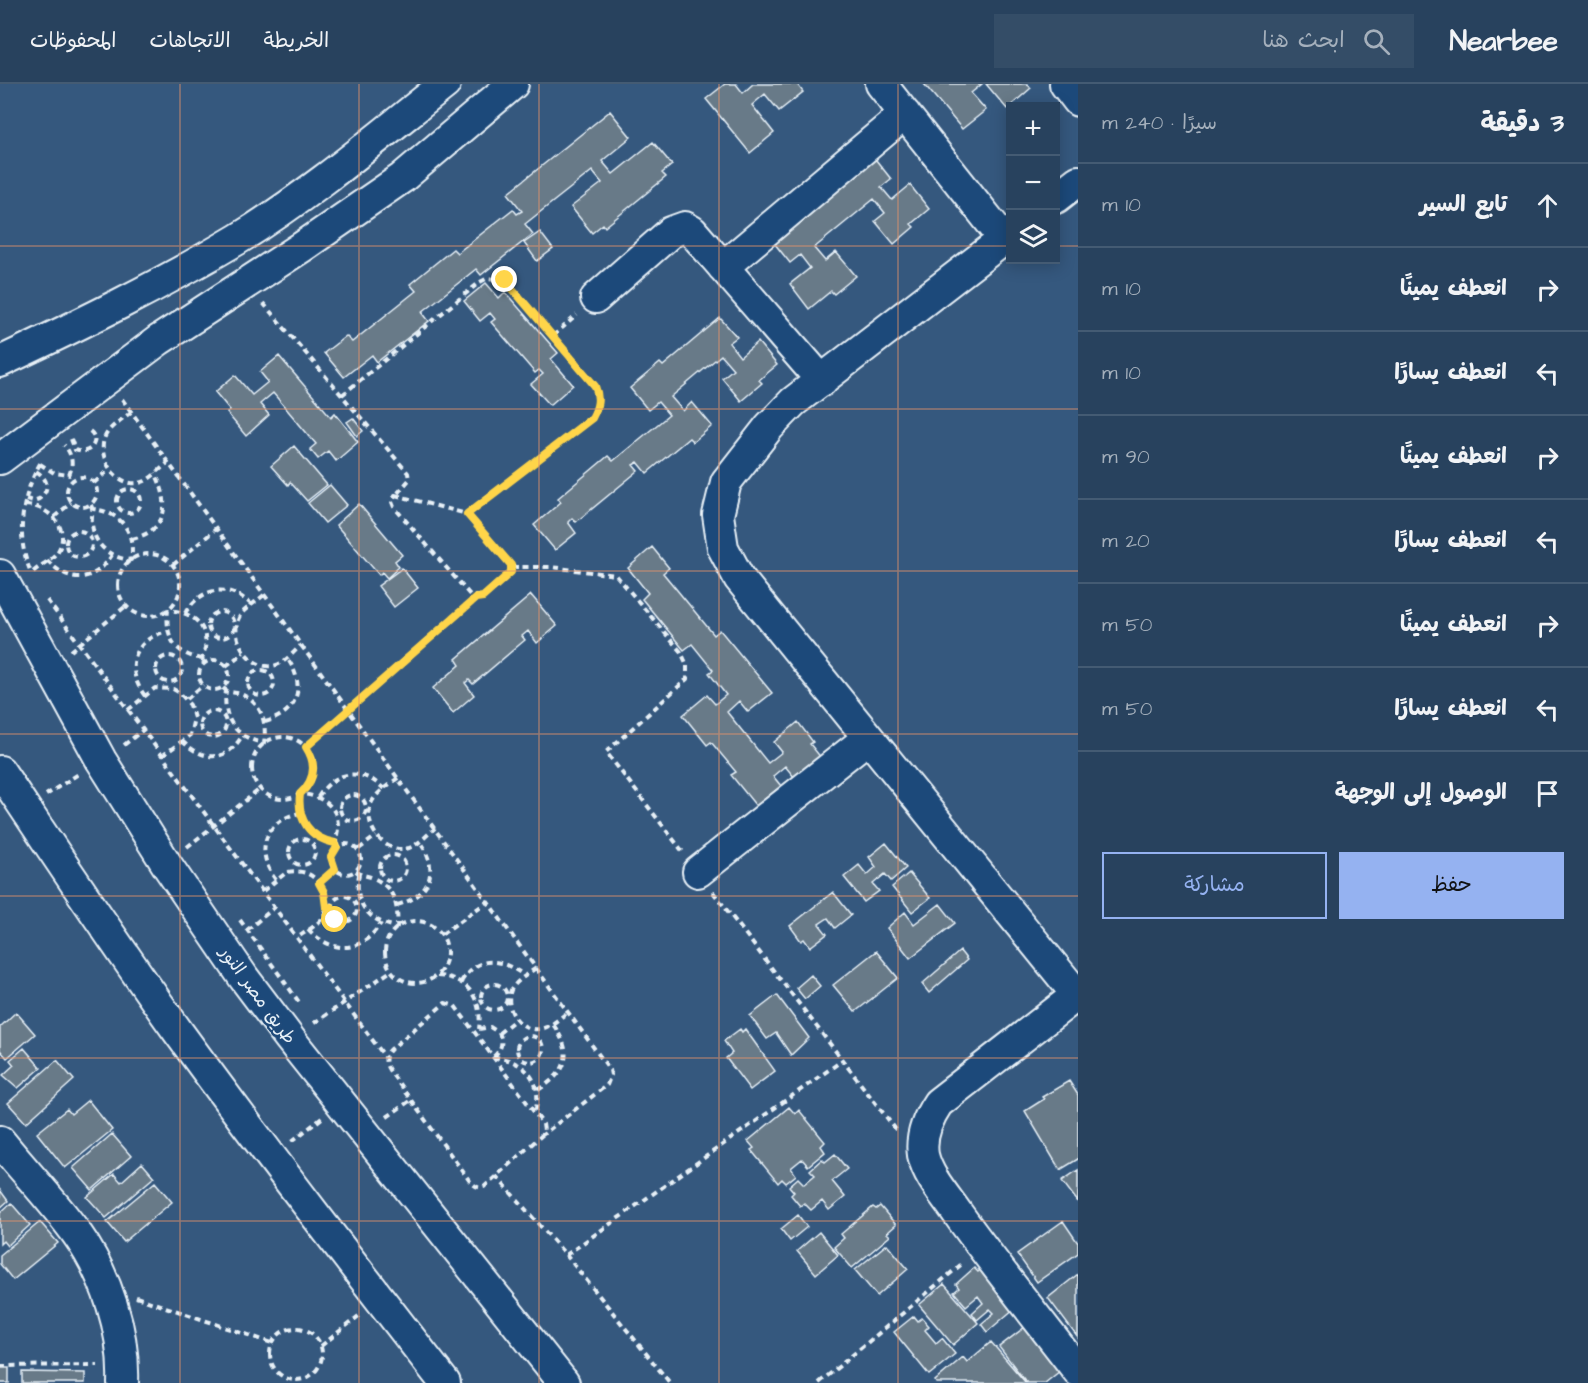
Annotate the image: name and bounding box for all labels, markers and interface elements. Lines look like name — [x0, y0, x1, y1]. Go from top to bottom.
search box — [994, 14, 1414, 68]
text: Nearbee — [1450, 22, 1558, 61]
text: ابحث هنا — [1262, 25, 1345, 56]
icon: search — [1360, 25, 1393, 58]
text: المحفوظات — [30, 26, 116, 55]
text: الاتجاهات — [149, 26, 231, 55]
text: الخريطة — [264, 26, 329, 55]
map controls — [1006, 102, 1060, 264]
button: + — [1006, 102, 1060, 156]
text: 3 دقيقة — [1480, 105, 1564, 141]
text: سيرًا · 240 m — [1102, 109, 1217, 137]
button: − — [1006, 156, 1060, 210]
text: تابع السير — [1420, 189, 1507, 220]
icon: ahead — [1531, 189, 1564, 222]
text: 10 m — [1102, 191, 1141, 219]
button: layers — [1006, 210, 1060, 264]
route end — [491, 266, 517, 292]
text: انعطف يمينًا — [1400, 273, 1507, 304]
icon: right — [1531, 273, 1564, 306]
text: 10 m — [1102, 275, 1141, 303]
text: انعطف يسارًا — [1394, 357, 1507, 388]
icon: left — [1531, 357, 1564, 390]
text: 10 m — [1102, 359, 1141, 387]
text: انعطف يمينًا — [1400, 441, 1507, 472]
icon: right — [1531, 441, 1564, 474]
text: 90 m — [1102, 443, 1150, 471]
text: انعطف يسارًا — [1394, 525, 1507, 556]
icon: left — [1531, 525, 1564, 558]
text: 20 m — [1102, 527, 1150, 555]
text: انعطف يمينًا — [1400, 609, 1507, 640]
icon: right — [1531, 609, 1564, 642]
text: 50 m — [1102, 611, 1152, 639]
text: انعطف يسارًا — [1394, 693, 1507, 724]
icon: left — [1531, 693, 1564, 726]
text: 50 m — [1102, 695, 1152, 723]
text: الوصول إلى الوجهة — [1335, 777, 1507, 808]
icon: arrive — [1531, 777, 1564, 810]
button: مشاركة — [1102, 852, 1327, 919]
button: حفظ — [1339, 852, 1564, 919]
route start — [321, 906, 347, 932]
street label: طريق مصر النور — [212, 940, 302, 1049]

